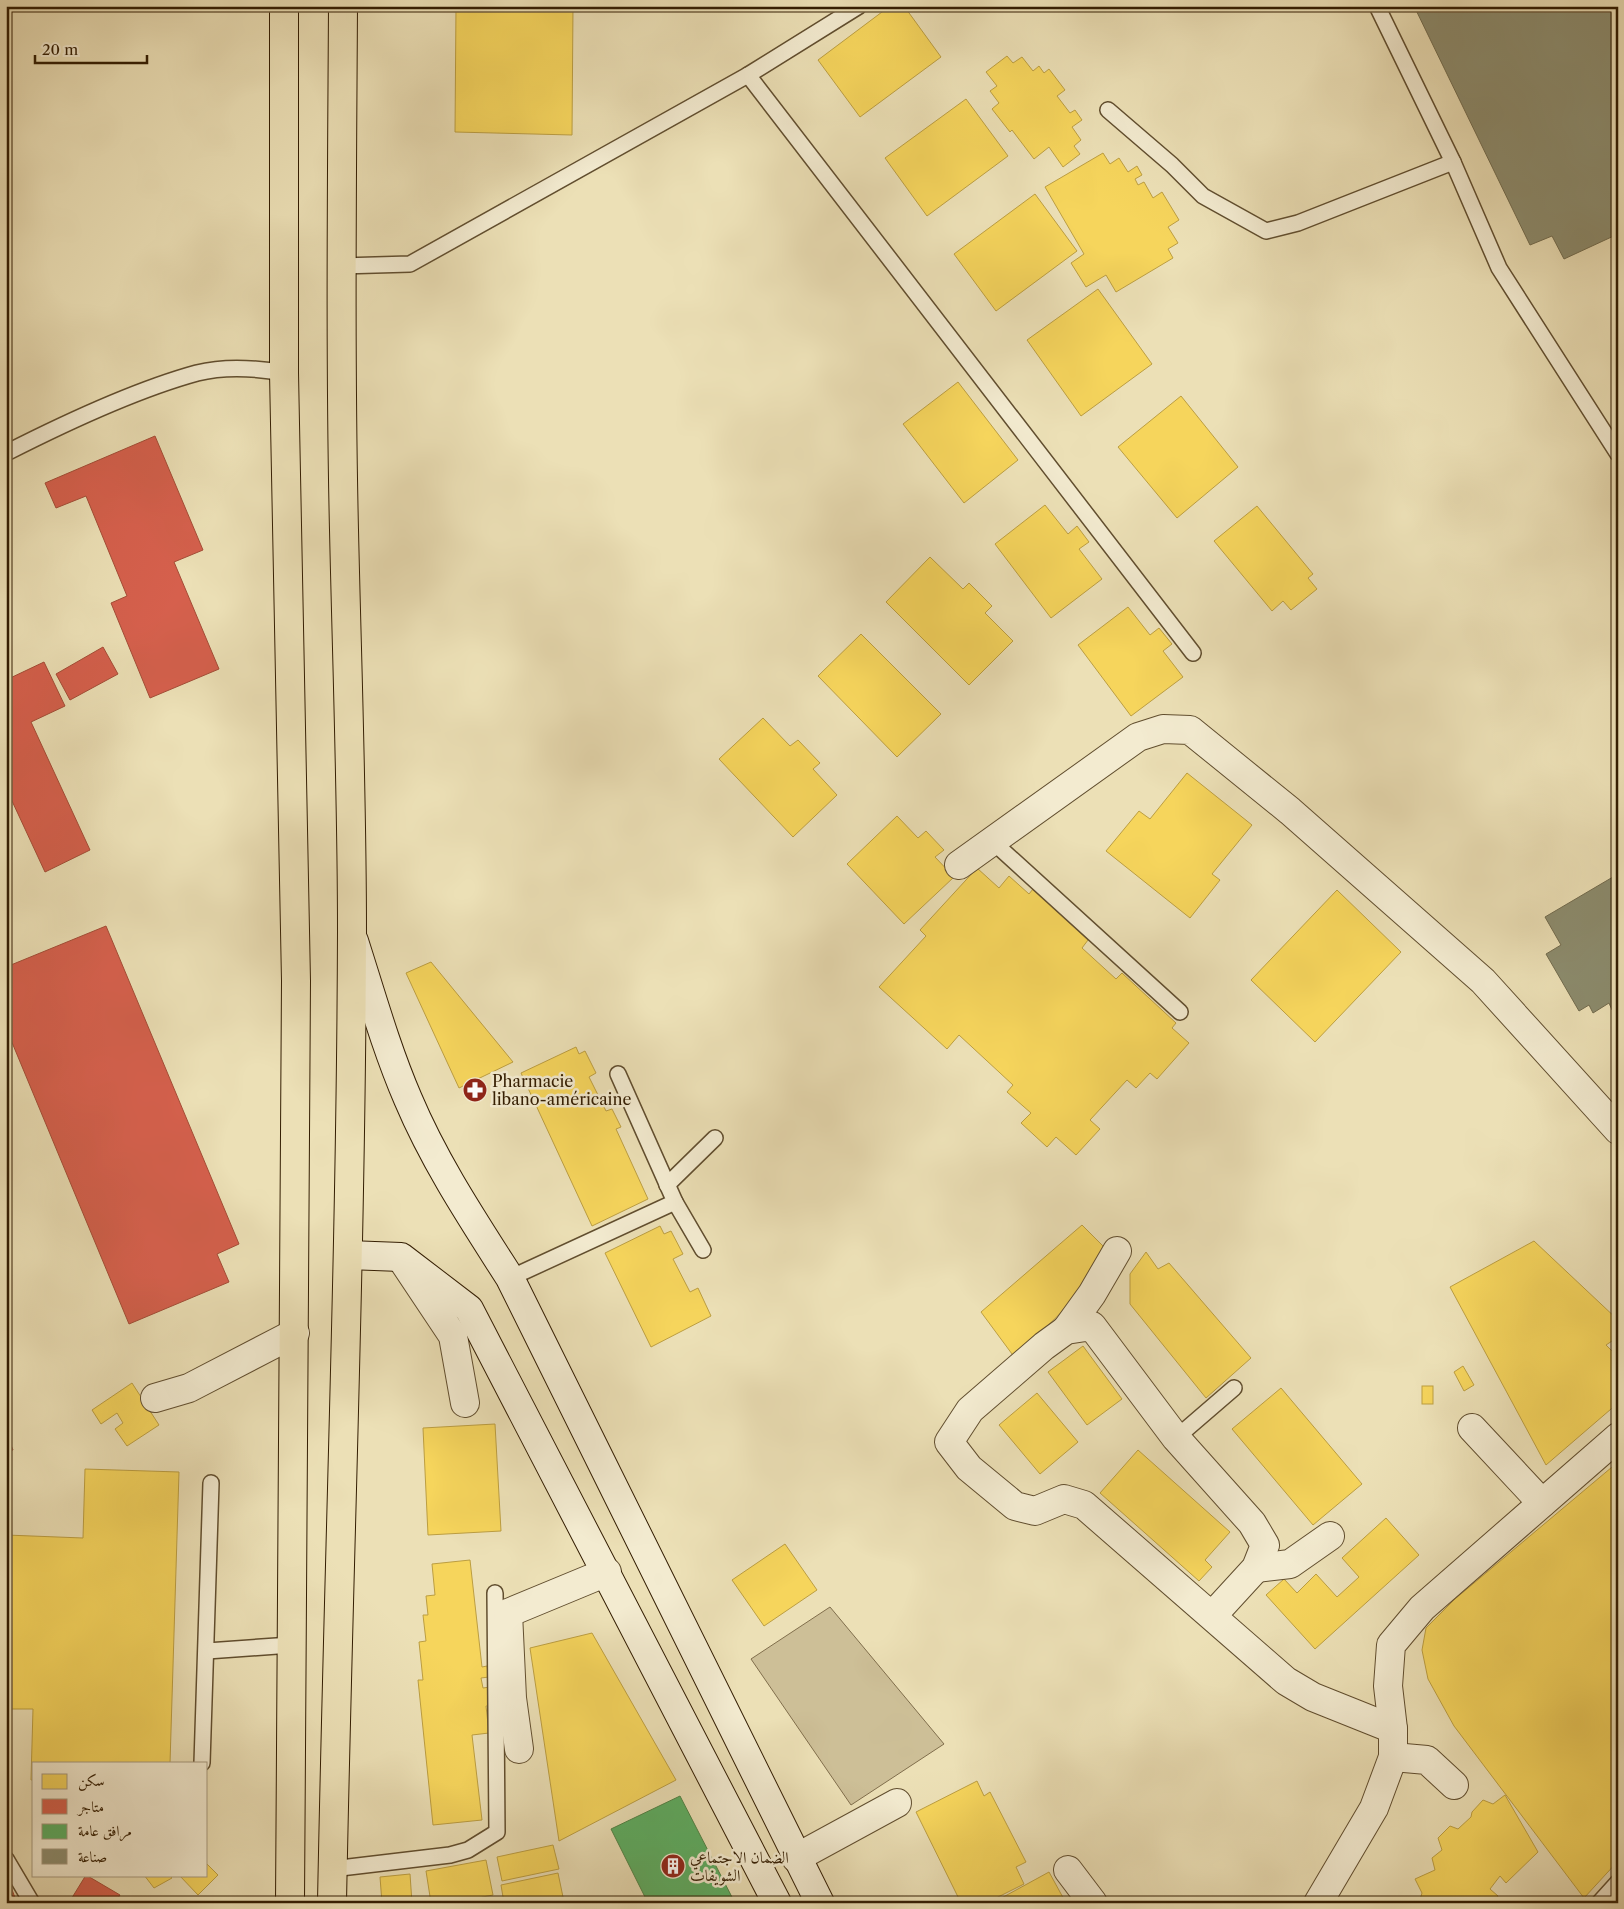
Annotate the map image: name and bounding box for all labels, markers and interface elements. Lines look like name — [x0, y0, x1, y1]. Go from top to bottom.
scale bar — [35, 32, 148, 64]
text: 20 m — [42, 40, 78, 59]
place label: Pharmacie libano-américaine — [492, 1071, 631, 1109]
pharmacy icon: Pharmacie libano-américaine — [462, 1077, 488, 1103]
legend — [32, 1762, 208, 1876]
text: سكن — [78, 1771, 105, 1791]
text: متاجر — [76, 1797, 104, 1816]
text: مرافق عامة — [78, 1821, 132, 1842]
text: صناعة — [78, 1847, 107, 1866]
place label: الضمان الاجتماعي الشويفات — [690, 1847, 789, 1886]
building icon: الضمان الاجتماعي الشويفات — [660, 1853, 686, 1879]

